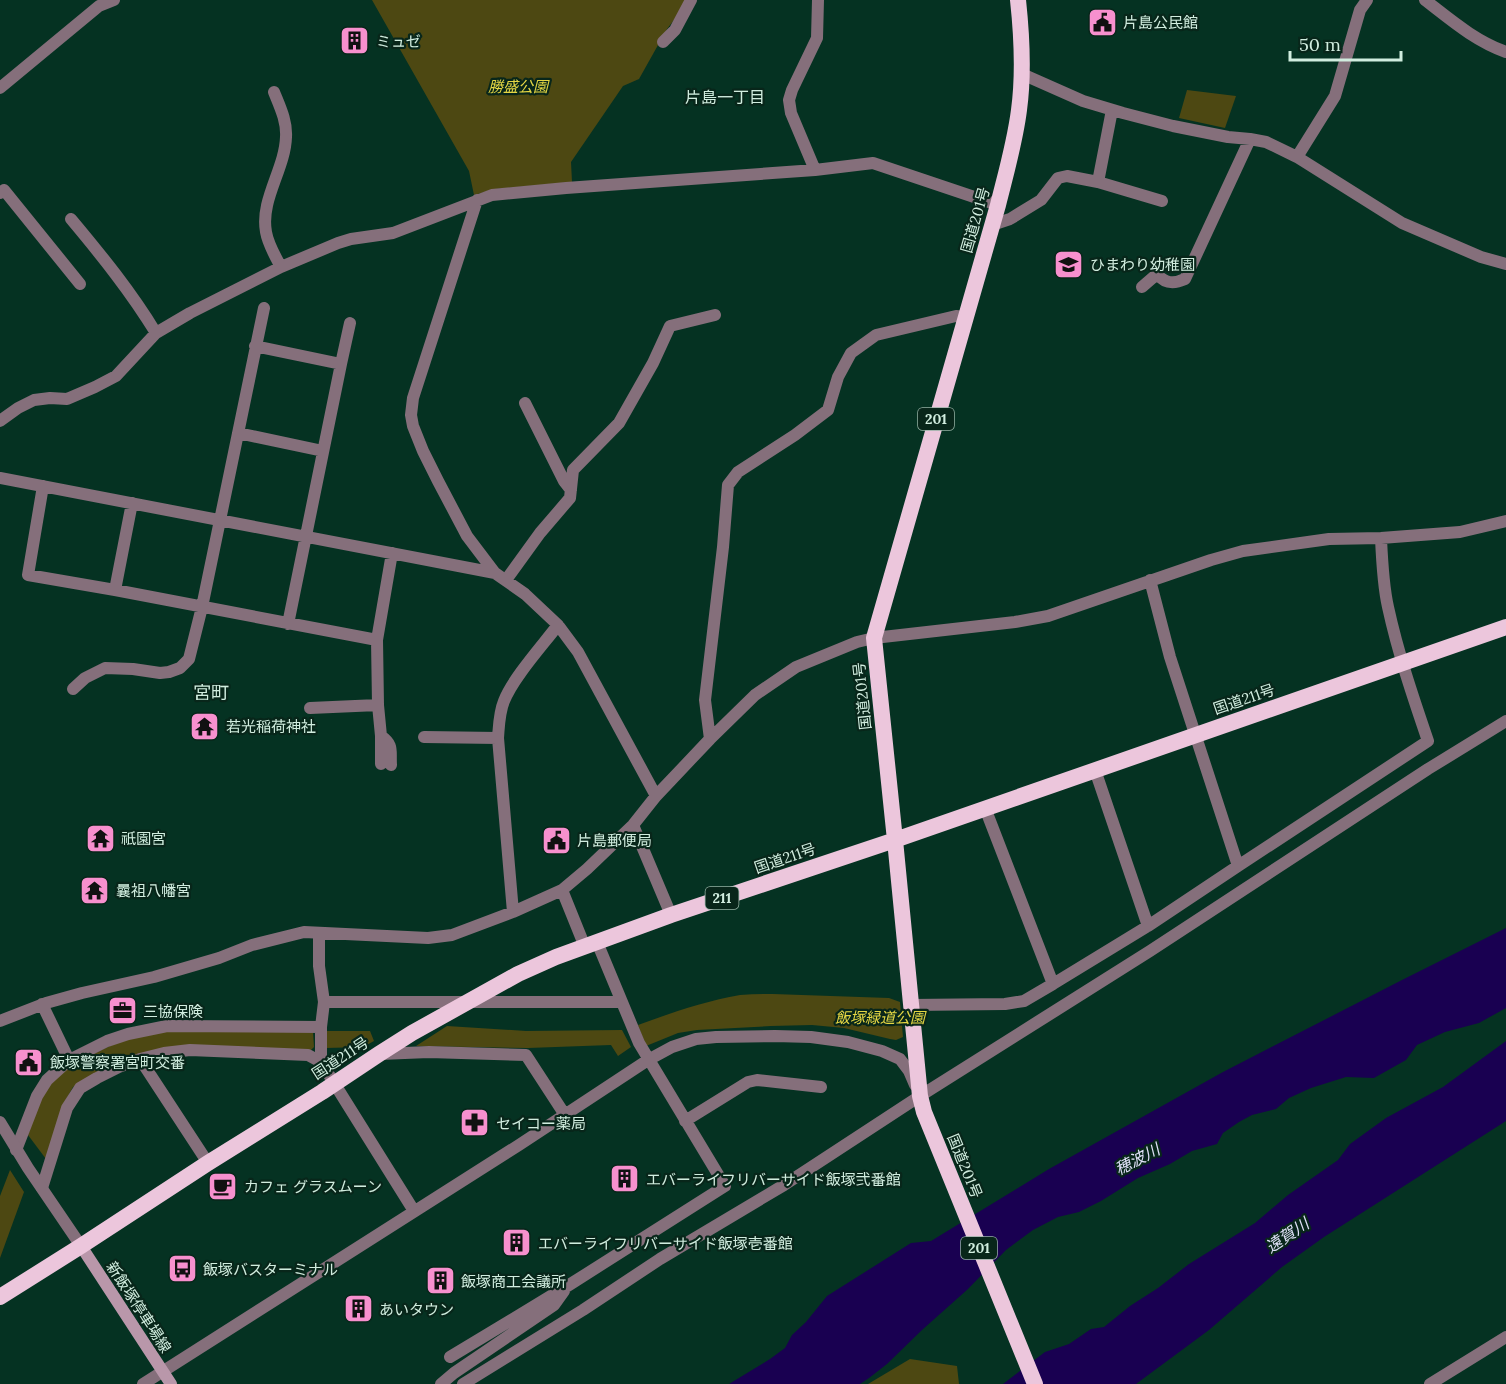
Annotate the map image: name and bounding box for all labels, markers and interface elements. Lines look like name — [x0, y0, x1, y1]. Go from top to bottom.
public building icon: 片島公民館 — [1086, 6, 1118, 38]
place label: 片島公民館 — [1123, 13, 1198, 32]
scale bar — [1290, 24, 1401, 62]
building icon: ミュゼ — [339, 25, 371, 57]
place label: ミュゼ — [376, 32, 421, 51]
text: 50 m — [1299, 33, 1341, 56]
park label: 勝盛公園 — [488, 77, 550, 96]
district label: 片島一丁目 — [685, 87, 765, 107]
street label: 国道201号 — [957, 185, 993, 255]
school or university icon: ひまわり幼稚園 — [1053, 248, 1085, 280]
place label: ひまわり幼稚園 — [1090, 255, 1195, 274]
road number: 201 — [918, 408, 954, 430]
street label: 国道201号 — [849, 661, 875, 731]
street label: 国道211号 — [1211, 680, 1277, 718]
district label: 宮町 — [193, 681, 229, 704]
temple icon: 若光稲荷神社 — [189, 710, 221, 742]
place label: 若光稲荷神社 — [226, 717, 316, 736]
temple icon: 祇園宮 — [84, 822, 116, 854]
public building icon: 片島郵便局 — [540, 824, 572, 856]
place label: 祇園宮 — [121, 829, 166, 848]
place label: 片島郵便局 — [577, 831, 652, 850]
street label: 国道211号 — [752, 839, 818, 877]
temple icon: 曩祖八幡宮 — [79, 874, 111, 906]
place label: 曩祖八幡宮 — [116, 881, 191, 900]
road number: 211 — [706, 887, 738, 909]
office icon: 三協保険 — [106, 995, 138, 1027]
place label: 三協保険 — [143, 1002, 203, 1021]
park label: 飯塚緑道公園 — [835, 1008, 927, 1027]
street label: 国道211号 — [308, 1033, 372, 1083]
public building icon: 飯塚警察署宮町交番 — [13, 1046, 45, 1078]
place label: 飯塚警察署宮町交番 — [50, 1053, 185, 1072]
pharmacy icon: セイコー薬局 — [459, 1107, 491, 1139]
place label: セイコー薬局 — [496, 1114, 586, 1133]
street label: 国道201号 — [943, 1131, 987, 1201]
water label: 穂波川 — [1111, 1138, 1165, 1179]
building icon: エバーライフリバーサイド飯塚弐番館 — [609, 1163, 641, 1195]
cafe icon: カフェ グラスムーン — [207, 1170, 239, 1202]
place label: エバーライフリバーサイド飯塚弐番館 — [646, 1170, 901, 1189]
place label: カフェ グラスムーン — [244, 1177, 382, 1196]
water label: 遠賀川 — [1262, 1212, 1314, 1257]
building icon: エバーライフリバーサイド飯塚壱番館 — [501, 1227, 533, 1259]
place label: エバーライフリバーサイド飯塚壱番館 — [538, 1234, 793, 1253]
road number: 201 — [961, 1237, 997, 1259]
bus stop icon: 飯塚バスターミナル — [166, 1253, 198, 1285]
street label: 新飯塚停車場線 — [102, 1258, 176, 1356]
place label: 飯塚バスターミナル — [203, 1260, 338, 1279]
building icon: 飯塚商工会議所 — [424, 1265, 456, 1297]
place label: 飯塚商工会議所 — [461, 1272, 566, 1291]
building icon: あいタウン — [342, 1293, 374, 1325]
place label: あいタウン — [379, 1300, 454, 1319]

